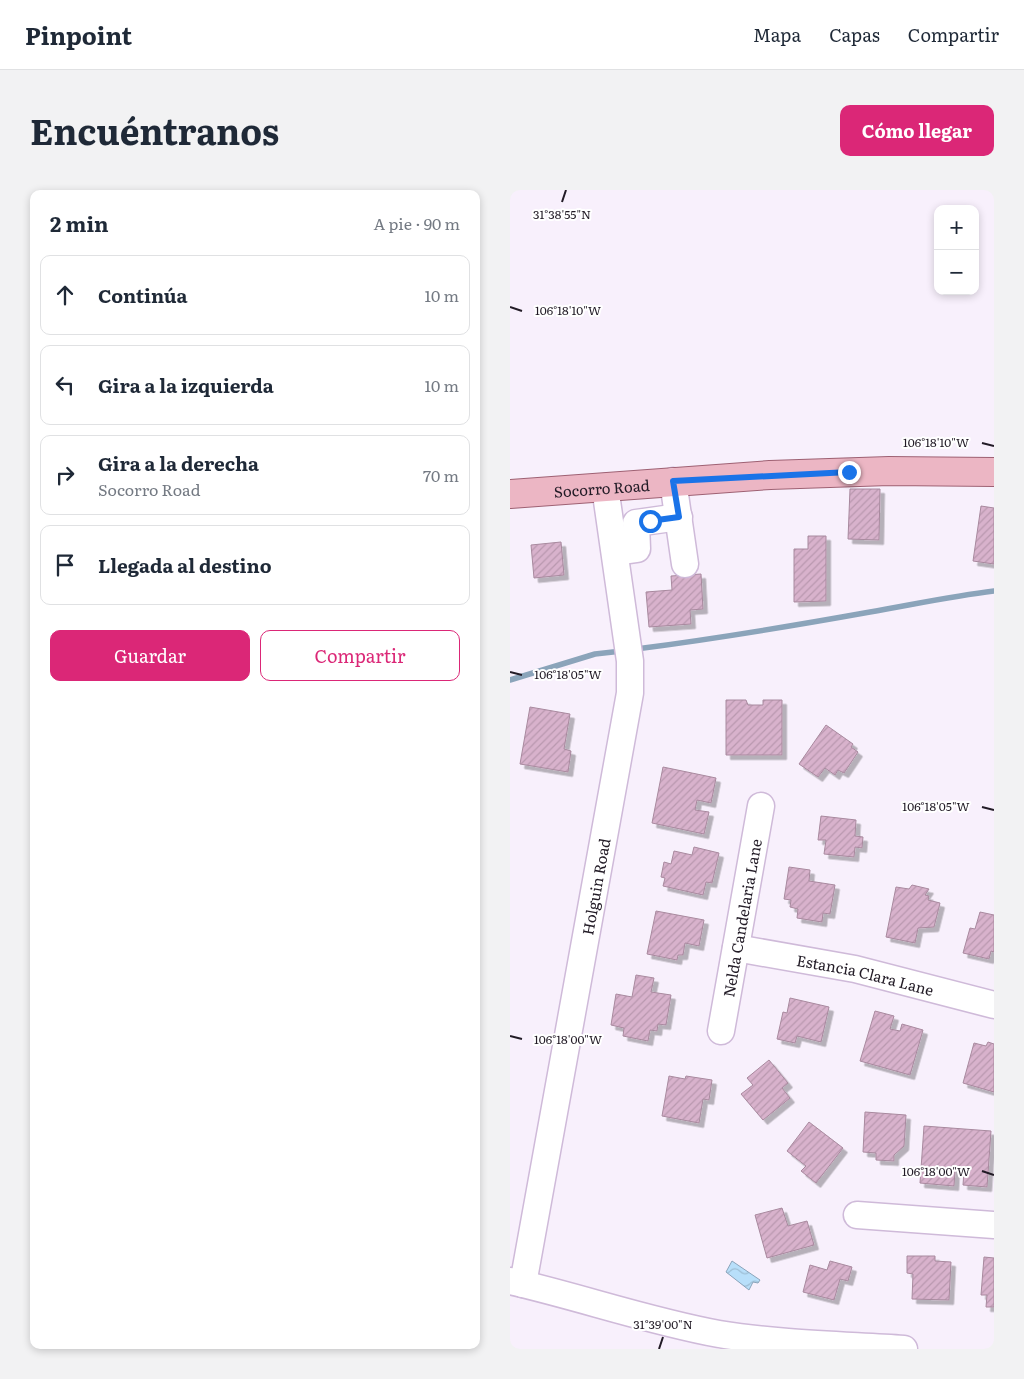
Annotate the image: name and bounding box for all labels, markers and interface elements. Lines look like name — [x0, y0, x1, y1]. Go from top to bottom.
text: Pinpoint — [25, 17, 132, 52]
text: Mapa — [753, 21, 801, 48]
text: Capas — [829, 21, 880, 48]
text: Compartir — [908, 21, 999, 48]
text: Encuéntranos — [30, 104, 279, 156]
button: Cómo llegar — [840, 105, 994, 156]
text: 31°38'55"N — [533, 205, 591, 223]
map controls — [934, 205, 979, 295]
button: + — [934, 205, 979, 250]
text: 2 min — [50, 207, 109, 238]
text: A pie · 90 m — [373, 211, 460, 235]
button: − — [934, 250, 979, 295]
icon: ahead — [51, 281, 79, 309]
text: Continúa — [98, 281, 188, 309]
text: 10 m — [425, 283, 459, 307]
text: 106°18'10"W — [535, 301, 601, 319]
icon: left — [51, 371, 79, 399]
text: Gira a la izquierda — [98, 371, 274, 399]
text: 10 m — [425, 373, 459, 397]
text: 106°18'10"W — [903, 433, 969, 451]
text: Gira a la derecha — [98, 449, 259, 477]
icon: right — [51, 461, 79, 489]
route end — [838, 461, 861, 484]
text: 70 m — [423, 463, 459, 487]
street label: Socorro Road — [553, 472, 651, 502]
text: Socorro Road — [98, 477, 200, 501]
route start — [639, 510, 662, 533]
icon: arrive — [51, 551, 79, 579]
text: Llegada al destino — [98, 551, 272, 579]
button: Guardar — [50, 630, 250, 681]
button: Compartir — [260, 630, 460, 681]
text: 106°18'05"W — [534, 665, 602, 683]
text: 106°18'05"W — [902, 797, 970, 815]
street label: Holguin Road — [575, 836, 615, 937]
street label: Nelda Candelaria Lane — [716, 837, 767, 999]
street label: Estancia Clara Lane — [795, 947, 937, 1001]
text: 106°18'00"W — [534, 1030, 602, 1048]
text: 106°18'00"W — [902, 1162, 970, 1180]
text: 31°39'00"N — [633, 1315, 693, 1333]

